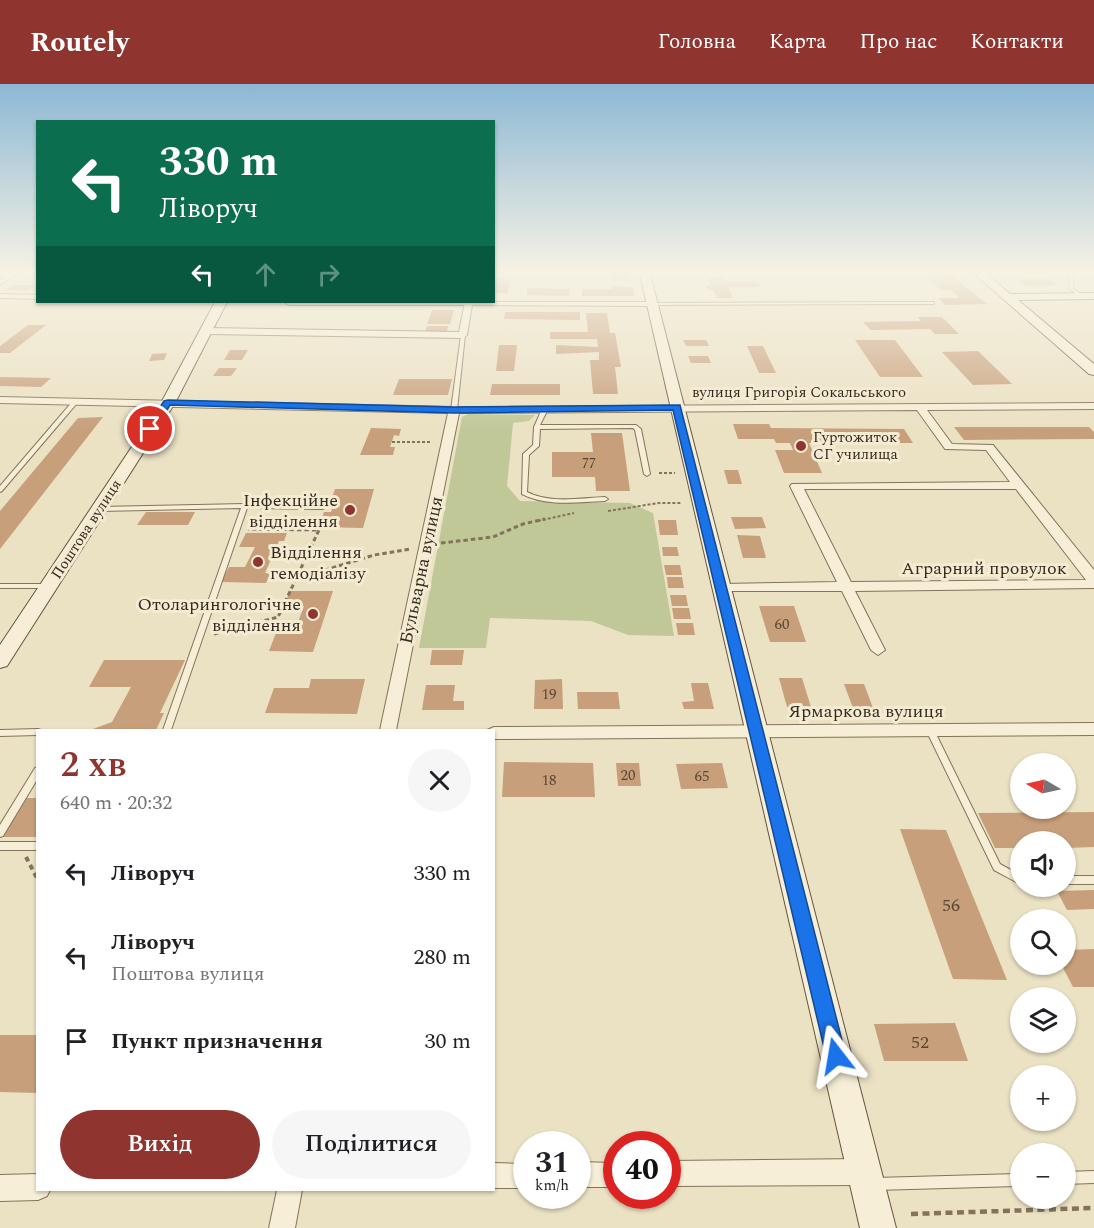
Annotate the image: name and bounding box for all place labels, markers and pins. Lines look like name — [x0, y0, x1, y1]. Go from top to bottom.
pin — [124, 403, 175, 454]
place label: Гуртожиток СГ училища — [813, 426, 898, 466]
marker: Гуртожиток СГ училища — [794, 439, 808, 453]
place label: Інфекційне відділення — [243, 487, 338, 535]
marker: Інфекційне відділення — [343, 503, 357, 517]
place label: Відділення гемодіалізу — [270, 539, 367, 587]
marker: Відділення гемодіалізу — [251, 555, 265, 569]
place label: Отоларингологічне відділення — [137, 591, 301, 639]
marker: Отоларингологічне відділення — [306, 607, 320, 621]

